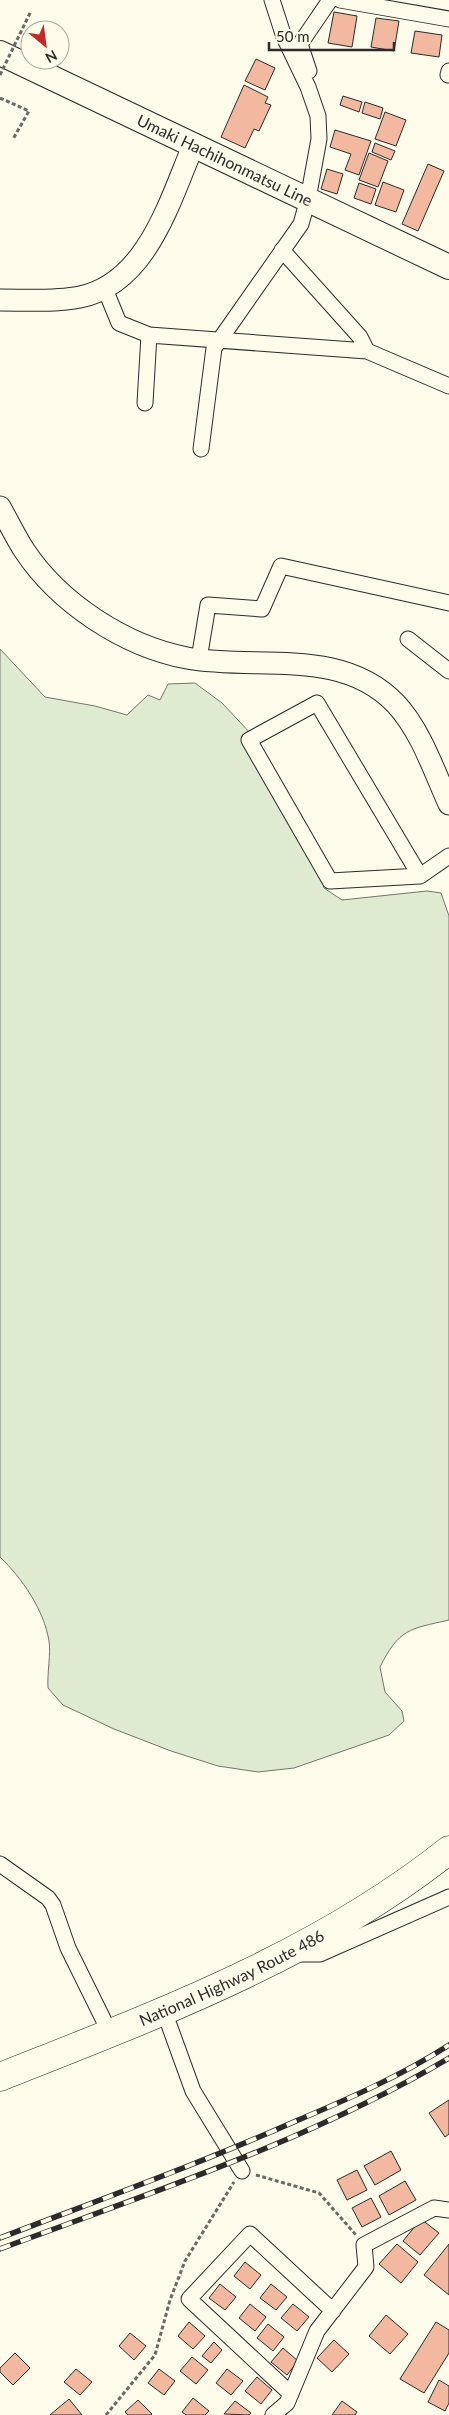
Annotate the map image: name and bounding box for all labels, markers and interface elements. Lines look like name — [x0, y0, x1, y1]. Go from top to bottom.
north arrow — [20, 20, 70, 70]
scale bar — [269, 20, 394, 52]
text: 50 m — [276, 27, 310, 45]
text: N — [43, 47, 60, 67]
street label: Umaki Hachihonmatsu Line — [134, 110, 316, 210]
street label: National Highway Route 486 — [136, 1925, 327, 2029]

